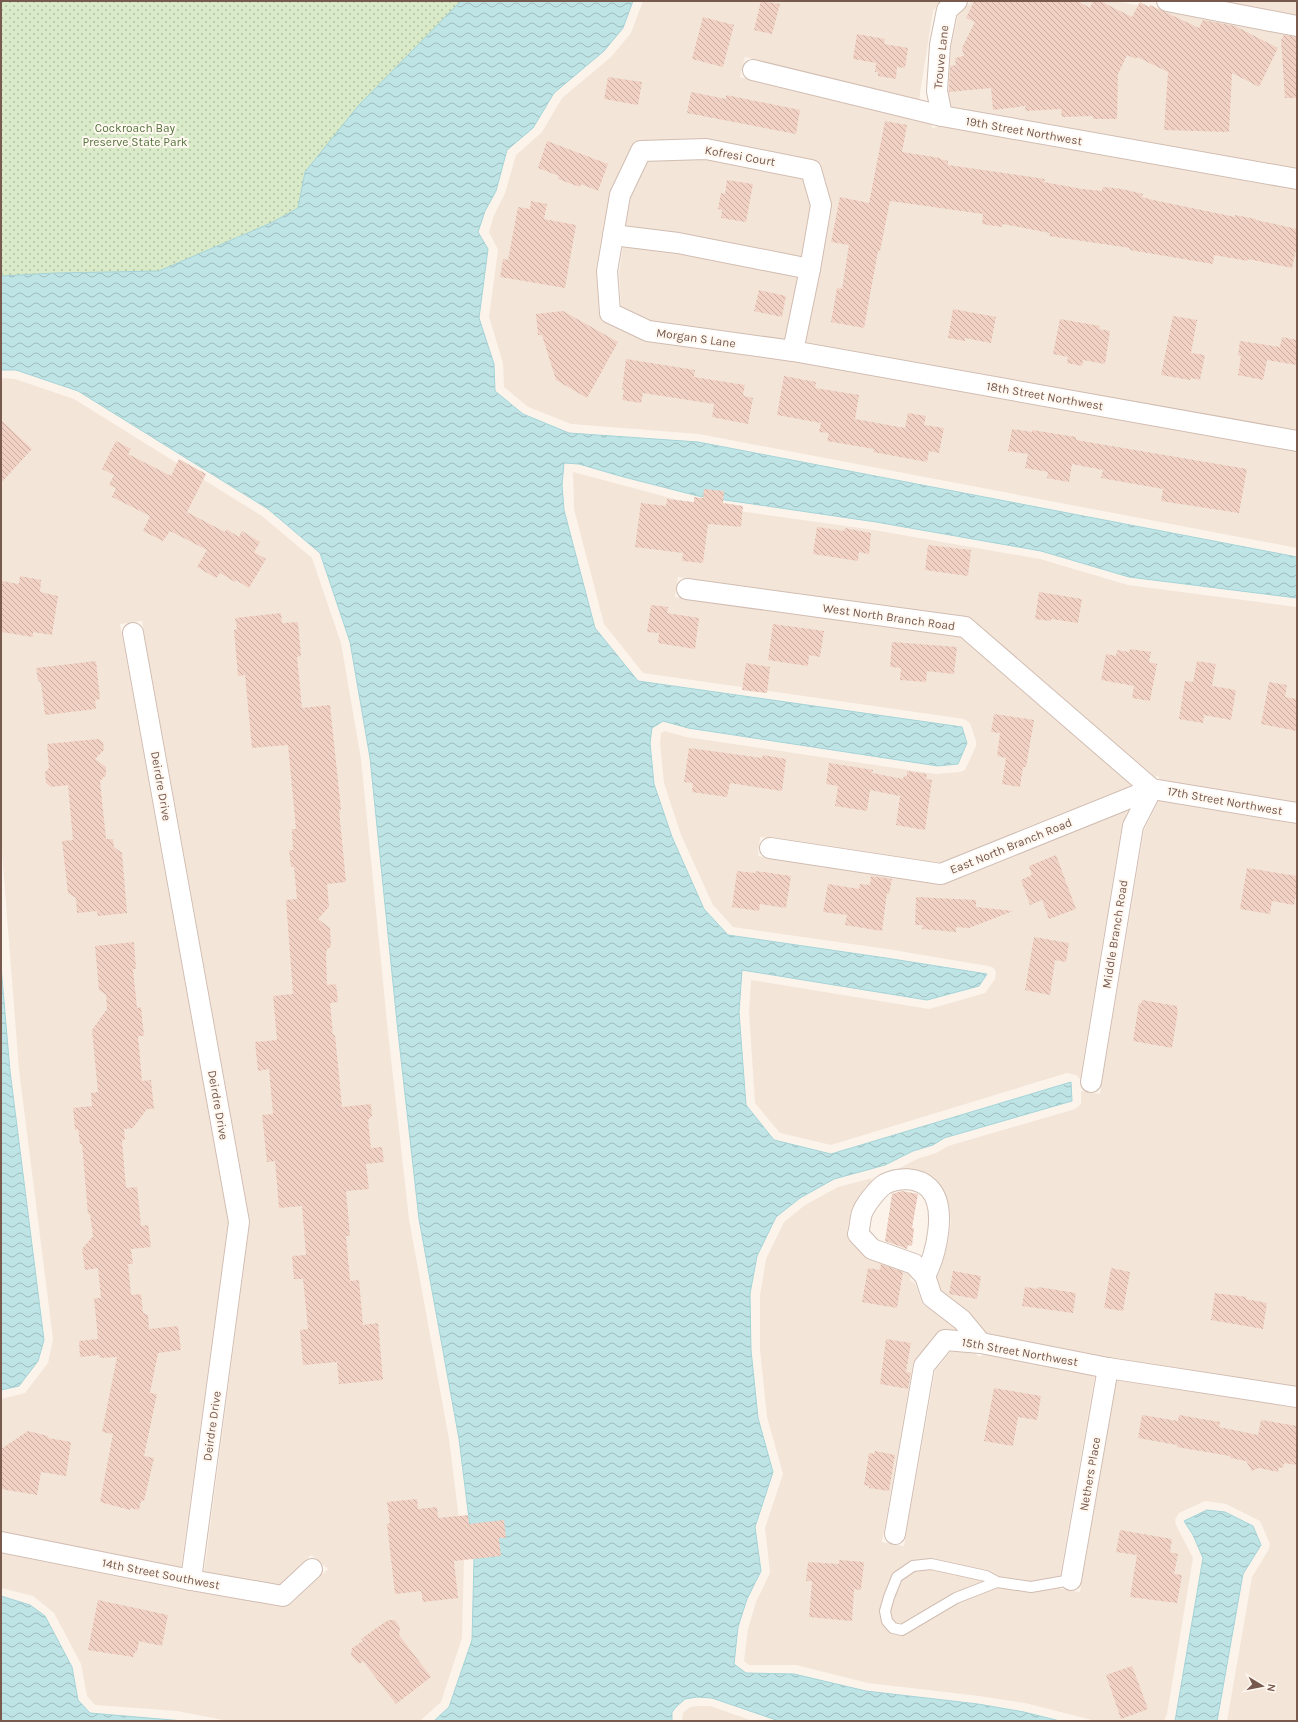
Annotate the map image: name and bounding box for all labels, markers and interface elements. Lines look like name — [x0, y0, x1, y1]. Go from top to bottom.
street label: Trouve Lane — [931, 24, 951, 90]
street label: 19th Street Northwest — [965, 114, 1084, 148]
park label: Cockroach Bay Preserve State Park — [82, 121, 188, 149]
street label: Kofresi Court — [704, 143, 777, 169]
street label: Morgan S Lane — [655, 325, 737, 351]
street label: 18th Street Northwest — [986, 379, 1105, 413]
street label: West North Branch Road — [822, 601, 956, 633]
street label: Deirdre Drive — [148, 750, 174, 822]
street label: 17th Street Northwest — [1166, 784, 1284, 818]
street label: East North Branch Road — [948, 815, 1074, 877]
street label: Middle Branch Road — [1099, 879, 1131, 989]
street label: Deirdre Drive — [205, 1069, 231, 1141]
street label: 15th Street Northwest — [961, 1335, 1080, 1369]
street label: Deirdre Drive — [200, 1390, 224, 1462]
street label: Nethers Place — [1077, 1436, 1103, 1512]
street label: 14th Street Southwest — [101, 1556, 221, 1592]
north arrow — [1242, 1666, 1282, 1706]
text: N — [1264, 1683, 1278, 1693]

